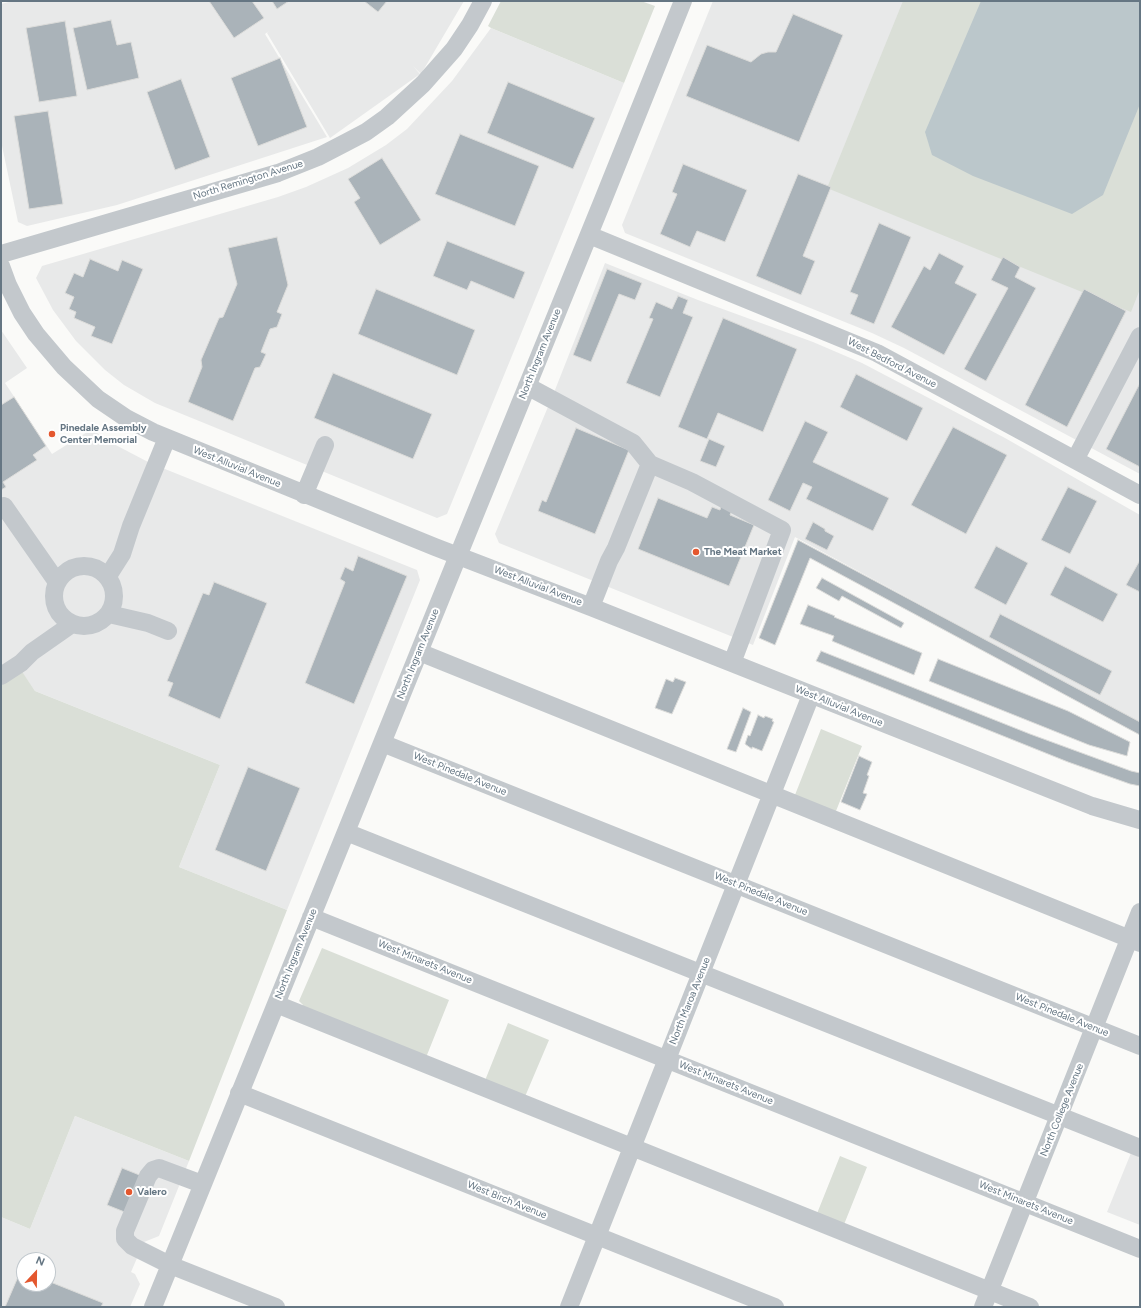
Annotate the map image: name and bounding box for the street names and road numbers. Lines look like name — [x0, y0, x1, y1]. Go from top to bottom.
street label: North Remington Avenue — [192, 158, 304, 202]
street label: North Ingram Avenue — [516, 307, 564, 401]
street label: West Bedford Avenue — [846, 335, 938, 391]
street label: West Alluvial Avenue — [191, 444, 283, 490]
street label: West Alluvial Avenue — [492, 564, 584, 608]
street label: North Ingram Avenue — [394, 607, 442, 701]
street label: West Alluvial Avenue — [793, 683, 885, 729]
street label: West Pinedale Avenue — [412, 750, 508, 798]
street label: West Pinedale Avenue — [713, 870, 809, 918]
street label: North Ingram Avenue — [272, 907, 320, 1001]
street label: West Minarets Avenue — [376, 938, 474, 986]
street label: North Maroa Avenue — [667, 956, 713, 1046]
street label: West Pinedale Avenue — [1014, 991, 1110, 1039]
street label: West Minarets Avenue — [677, 1059, 775, 1107]
street label: North College Avenue — [1038, 1062, 1086, 1158]
street label: West Birch Avenue — [466, 1179, 548, 1221]
street label: West Minarets Avenue — [977, 1179, 1075, 1227]

